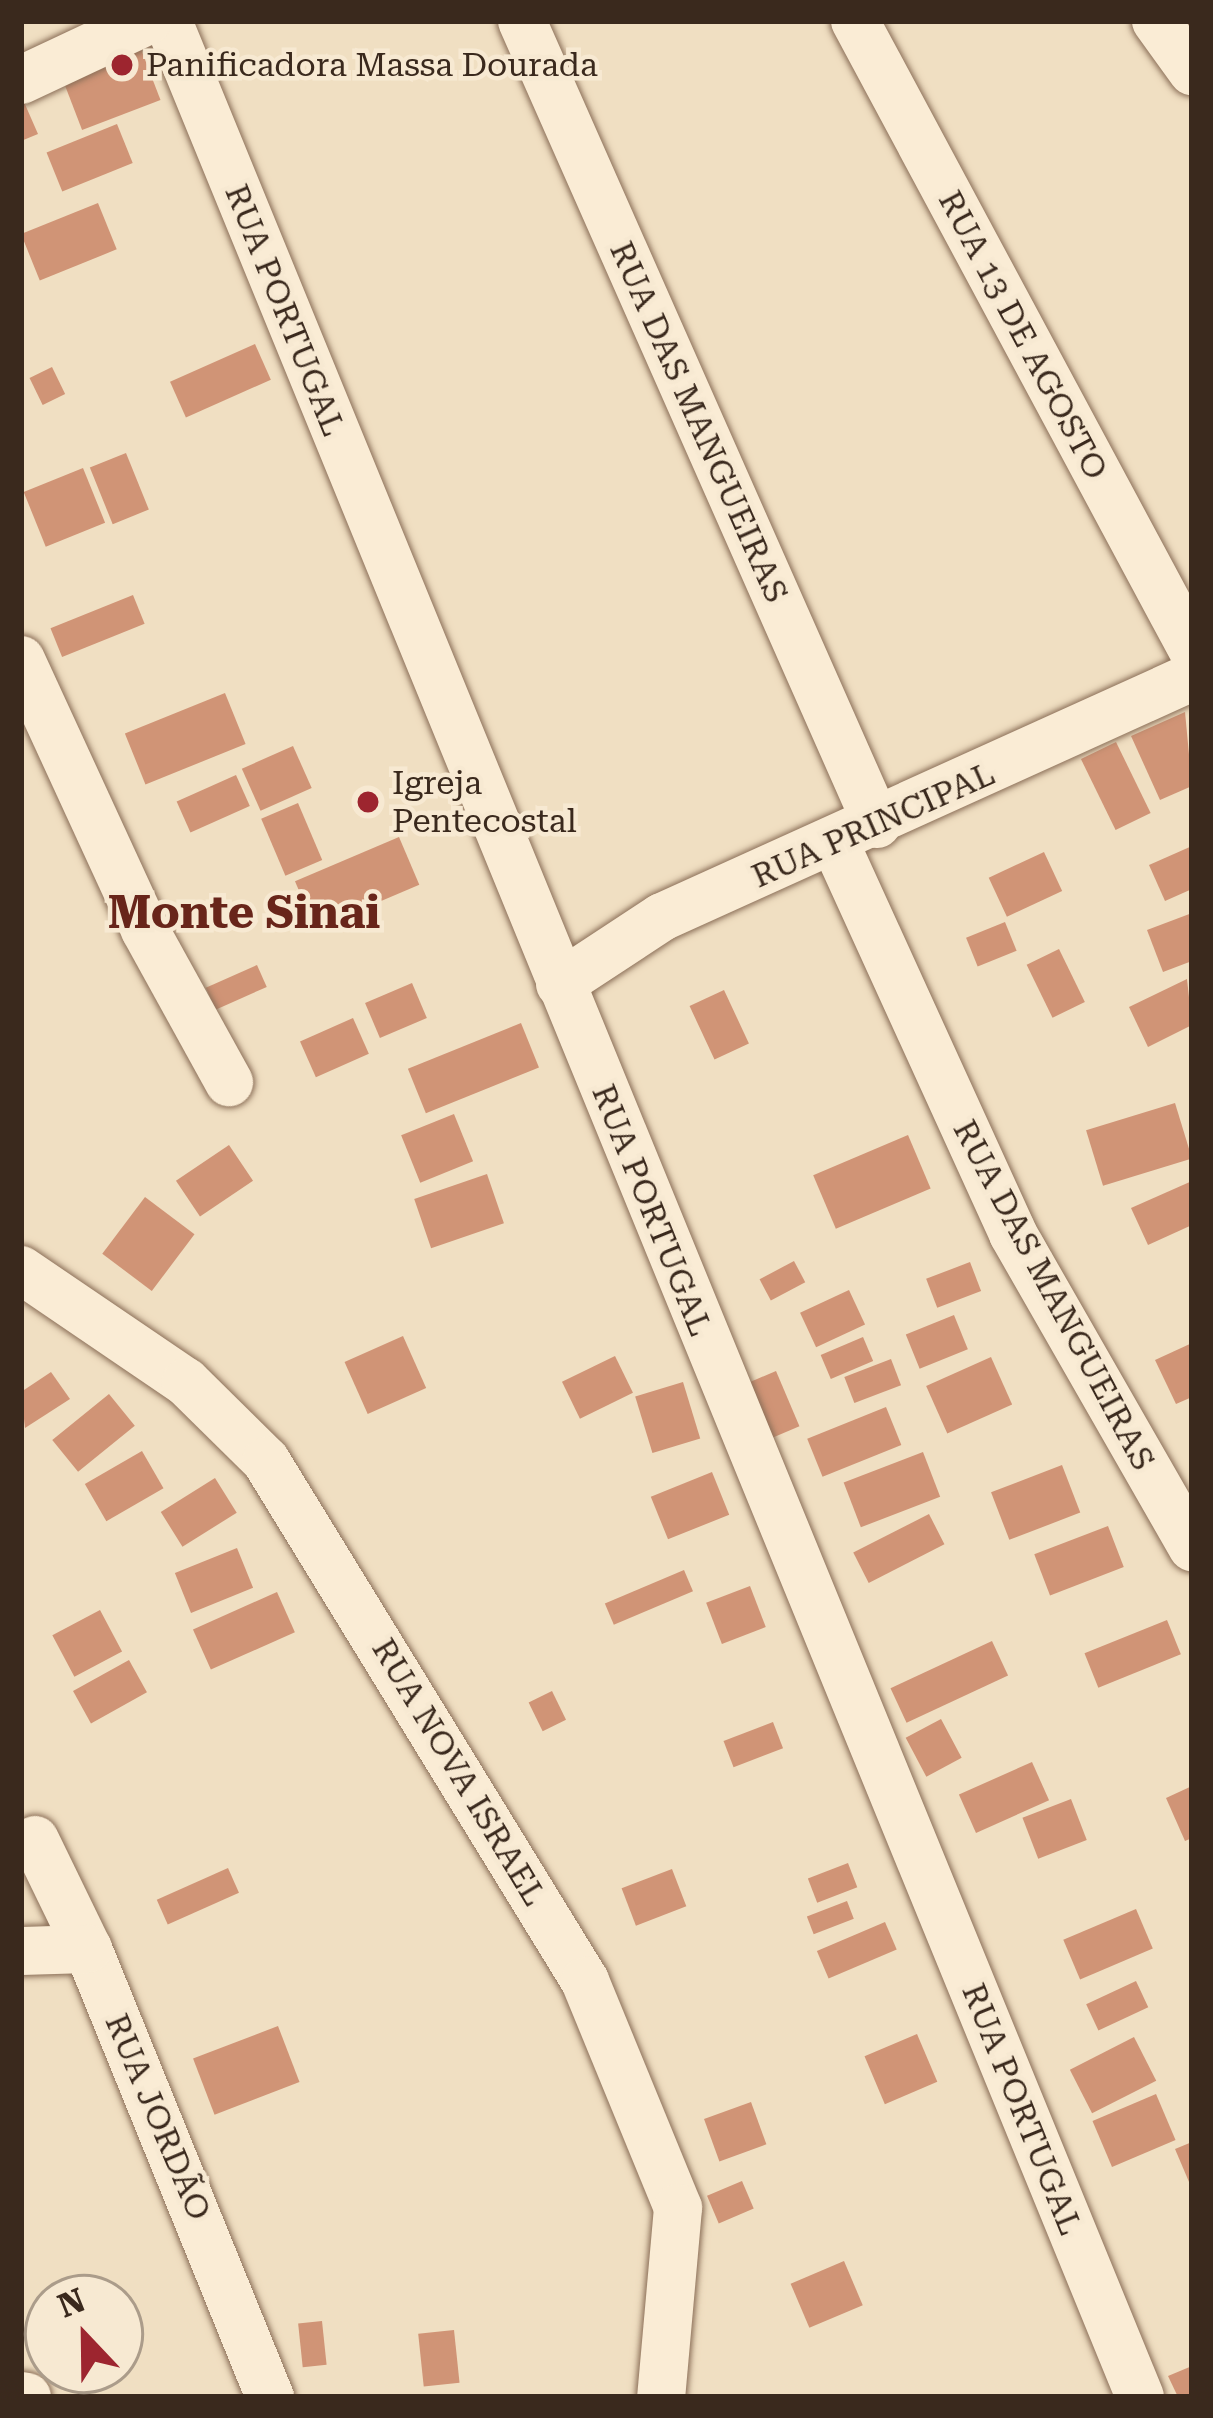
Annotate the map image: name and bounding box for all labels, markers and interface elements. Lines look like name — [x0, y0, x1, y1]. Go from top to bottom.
place label: Panificadora Massa Dourada — [146, 45, 598, 85]
marker: Panificadora Massa Dourada — [109, 52, 135, 78]
street label: RUA PORTUGAL — [217, 179, 353, 441]
street label: RUA 13 DE AGOSTO — [930, 184, 1116, 486]
street label: RUA DAS MANGUEIRAS — [601, 235, 797, 609]
street label: RUA PRINCIPAL — [746, 754, 1000, 896]
place label: Igreja Pentecostal — [392, 763, 577, 841]
marker: Igreja Pentecostal — [355, 789, 381, 815]
district label: Monte Sinai — [108, 886, 380, 940]
street label: RUA PORTUGAL — [584, 1079, 720, 1341]
street label: RUA DAS MANGUEIRAS — [945, 1113, 1163, 1477]
street label: RUA NOVA ISRAEL — [364, 1631, 554, 1913]
street label: RUA PORTUGAL — [954, 1978, 1090, 2240]
street label: RUA JORDÃO — [97, 2008, 219, 2226]
north arrow — [24, 2274, 144, 2394]
text: N — [52, 2280, 91, 2326]

